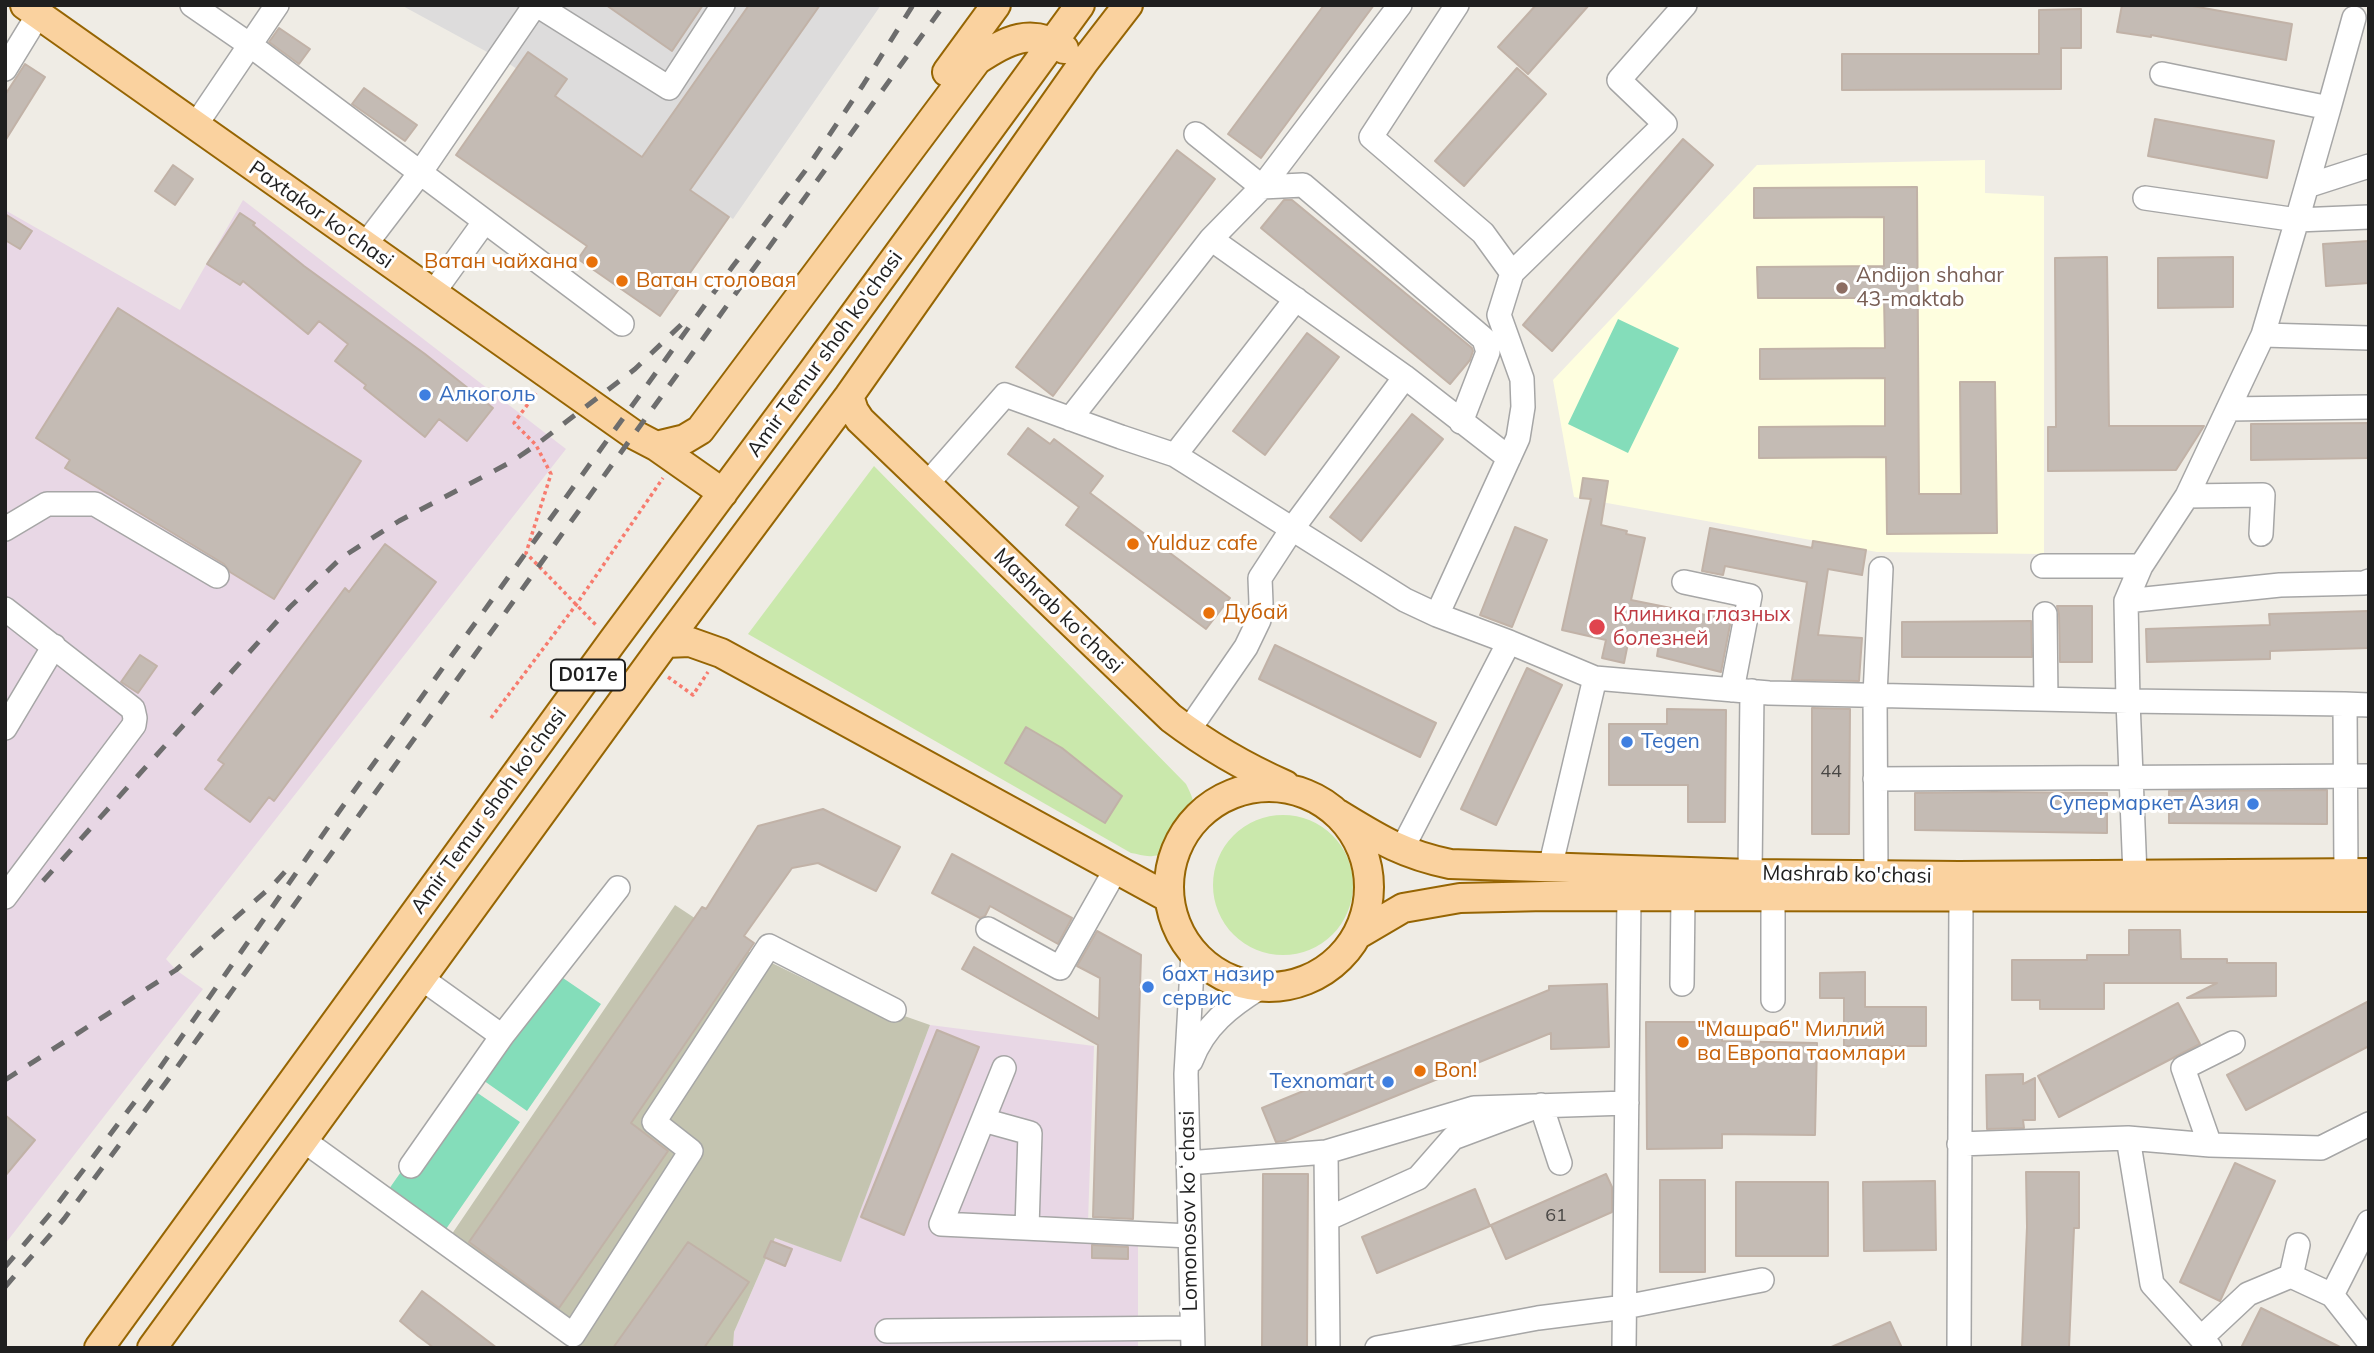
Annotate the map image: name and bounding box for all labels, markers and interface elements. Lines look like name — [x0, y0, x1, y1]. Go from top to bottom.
street label: Paxtakor ko'chasi — [244, 156, 398, 274]
street label: Amir Temur shoh ko'chasi — [742, 246, 908, 462]
place label: Ватан чайхана — [424, 249, 578, 275]
marker: Ватан чайхана — [584, 254, 600, 270]
place label: Andijon shahar 43-maktab — [1856, 263, 2004, 313]
place label: Ватан столовая — [636, 268, 796, 294]
marker: Ватан столовая — [614, 273, 630, 289]
marker: Andijon shahar 43-maktab — [1834, 280, 1850, 296]
place label: Алкоголь — [439, 382, 535, 408]
marker: Алкоголь — [417, 387, 433, 403]
place label: Yulduz cafe — [1147, 531, 1258, 557]
marker: Yulduz cafe — [1125, 536, 1141, 552]
street label: Mashrab ko'chasi — [988, 543, 1128, 679]
place label: Дубай — [1223, 600, 1288, 626]
place label: Клиника глазных болезней — [1613, 602, 1791, 652]
marker: Дубай — [1201, 605, 1217, 621]
marker: Клиника глазных болезней — [1587, 617, 1607, 637]
road number: D017e — [551, 660, 625, 690]
street label: Amir Temur shoh ko'chasi — [406, 703, 572, 919]
place label: Tegen — [1641, 729, 1700, 755]
marker: Tegen — [1619, 734, 1635, 750]
house number: 44 — [1820, 761, 1842, 783]
place label: Супермаркет Азия — [2049, 791, 2239, 817]
marker: Супермаркет Азия — [2245, 796, 2261, 812]
street label: Mashrab ko'chasi — [1762, 861, 1932, 889]
place label: бахт назир сервис — [1162, 962, 1275, 1012]
marker: бахт назир сервис — [1140, 979, 1156, 995]
place label: "Машраб" Миллий ва Европа таомлари — [1697, 1017, 1906, 1067]
marker: "Машраб" Миллий ва Европа таомлари — [1675, 1034, 1691, 1050]
place label: Bon! — [1434, 1058, 1477, 1084]
marker: Bon! — [1412, 1063, 1428, 1079]
place label: Texnomart — [1269, 1069, 1374, 1095]
marker: Texnomart — [1380, 1074, 1396, 1090]
street label: Lomonosov koʻchasi — [1175, 1110, 1203, 1312]
house number: 61 — [1545, 1205, 1567, 1227]

